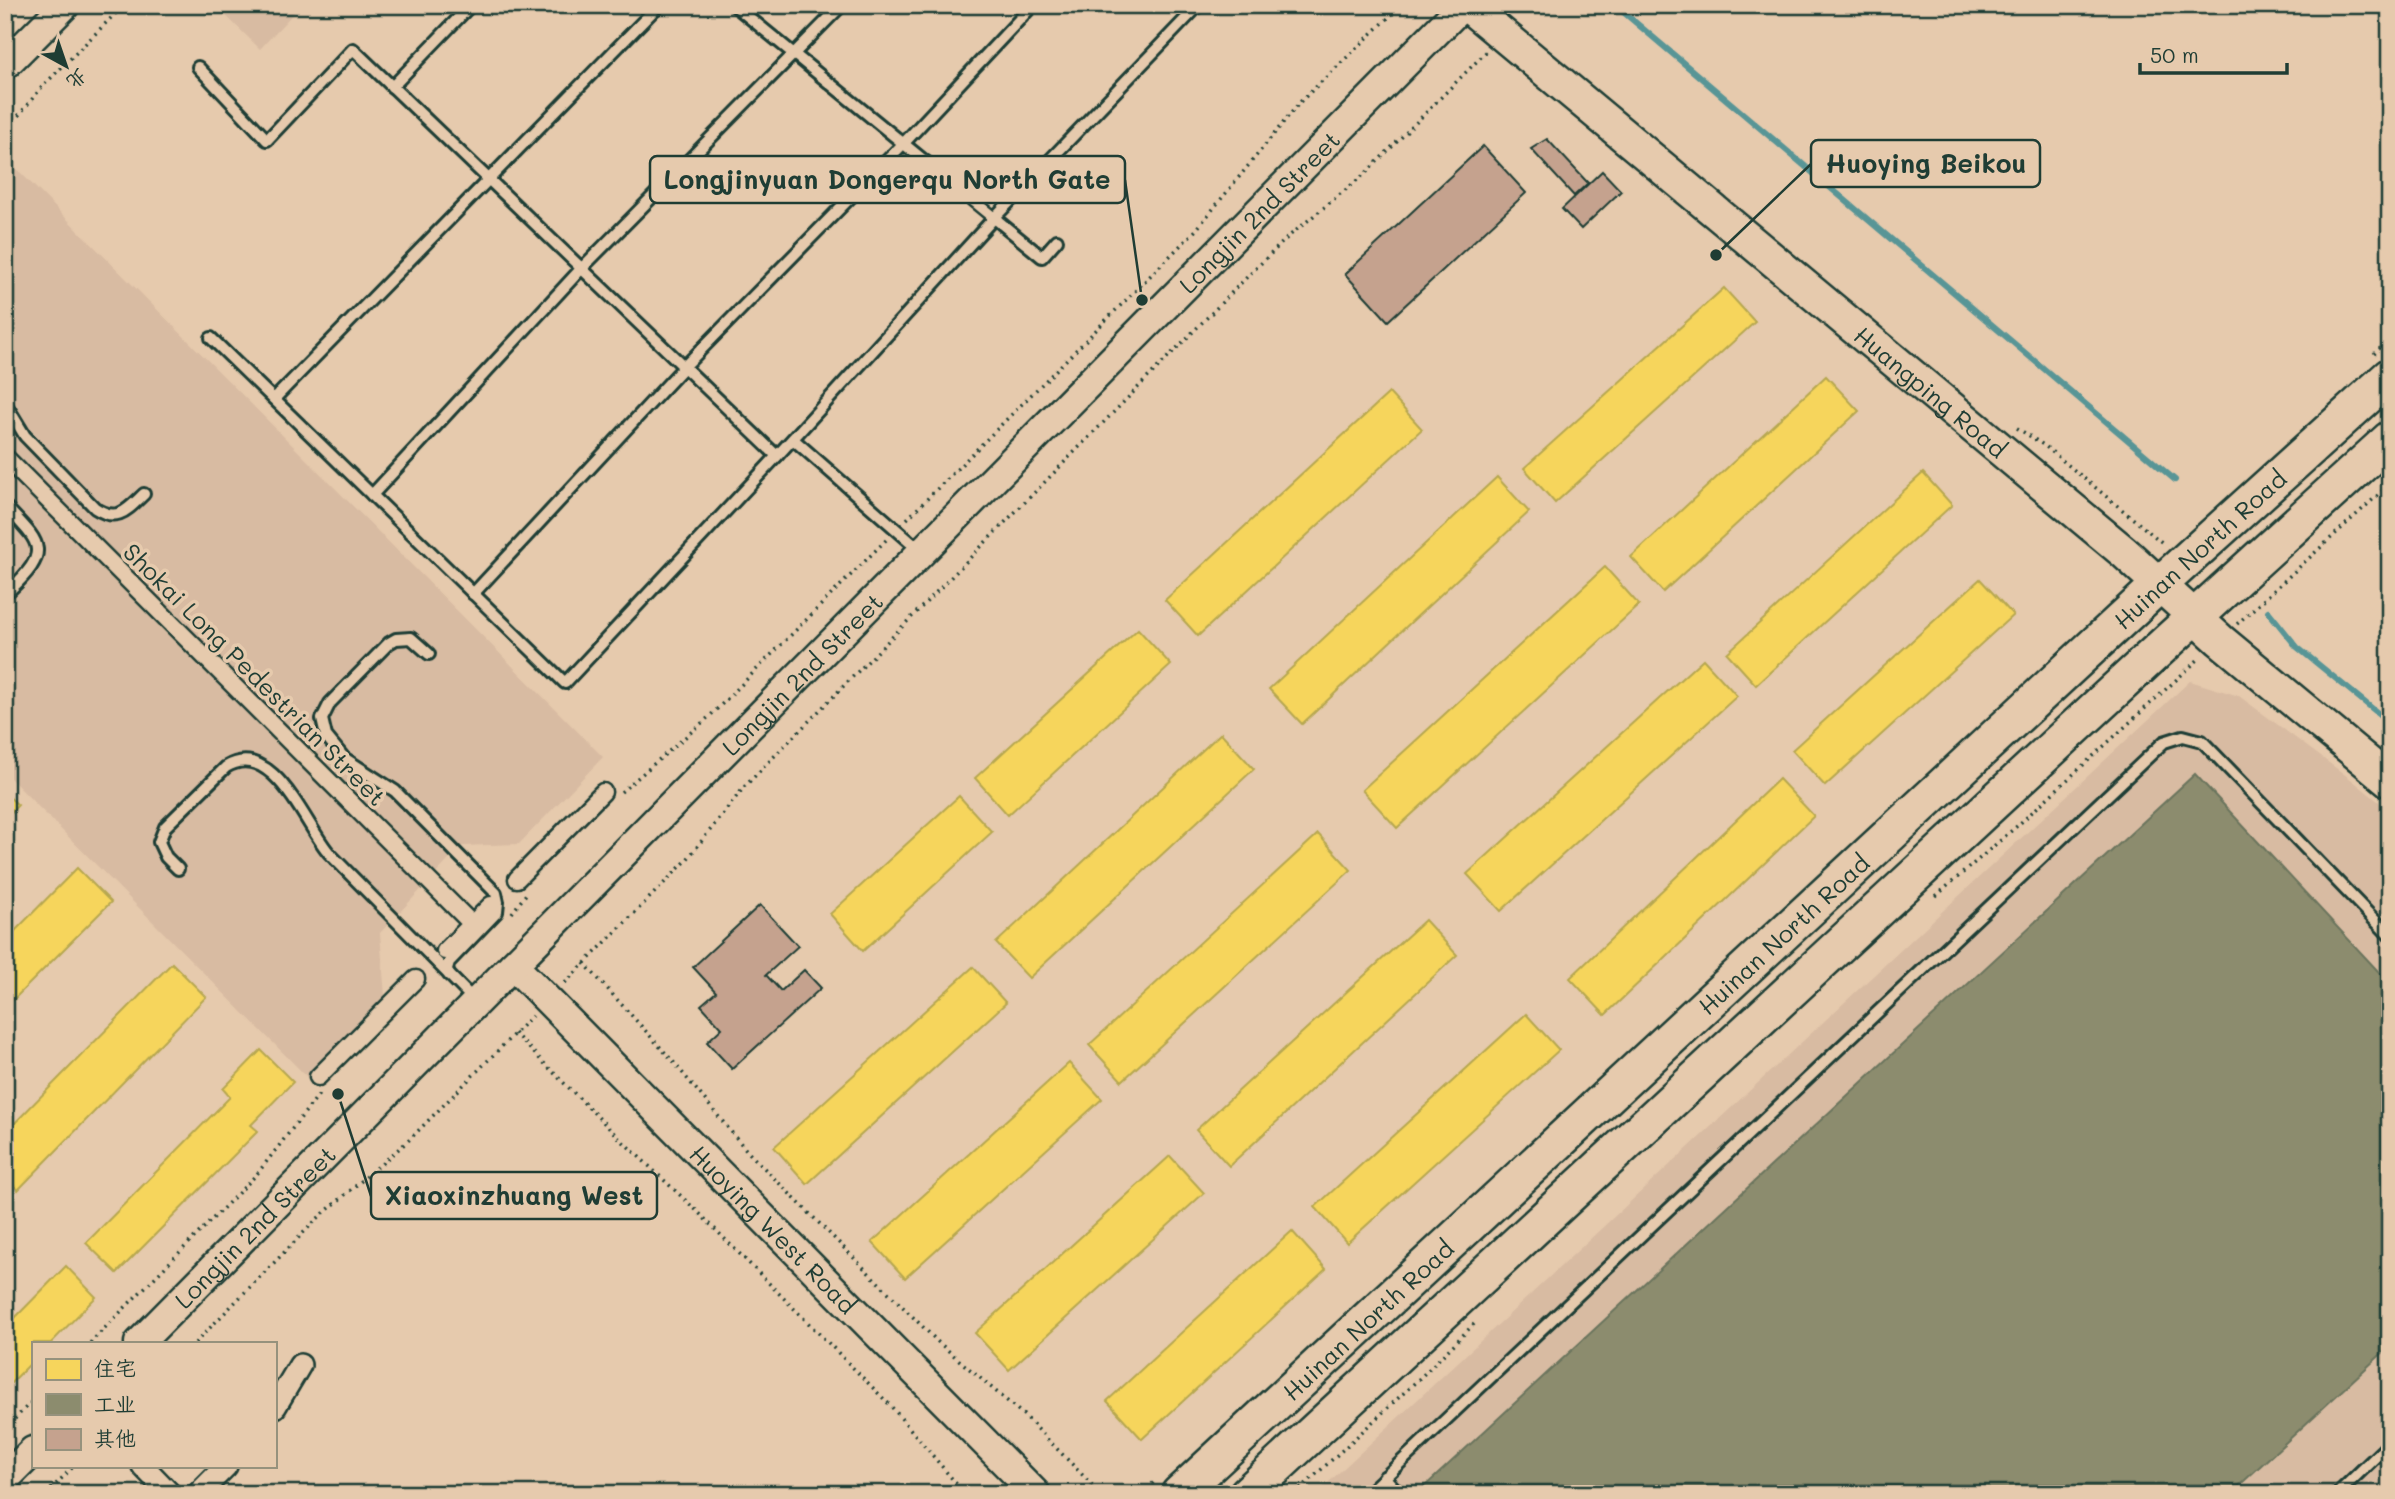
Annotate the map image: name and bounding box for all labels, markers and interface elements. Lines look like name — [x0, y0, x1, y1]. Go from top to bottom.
north arrow — [32, 32, 102, 102]
scale bar — [2140, 32, 2286, 76]
text: 50 m — [2150, 41, 2199, 68]
text: 北 — [62, 64, 93, 95]
street label: Longjin 2nd Street — [1172, 124, 1346, 299]
callout: Huoying Beikou — [1811, 140, 2040, 187]
text: Huoying Beikou — [1826, 146, 2026, 180]
callout: Longjinyuan Dongerqu North Gate — [650, 156, 1125, 203]
text: Longjinyuan Dongerqu North Gate — [664, 162, 1111, 196]
street label: Huangping Road — [1848, 319, 2014, 464]
street label: Huinan North Road — [2107, 462, 2292, 635]
street label: Shokai Long Pedestrian Street — [117, 536, 393, 812]
street label: Longjin 2nd Street — [714, 586, 889, 761]
street label: Huinan North Road — [1691, 847, 1875, 1021]
street label: Huoying West Road — [684, 1138, 864, 1320]
street label: Longjin 2nd Street — [167, 1139, 342, 1314]
callout: Xiaoxinzhuang West — [371, 1172, 657, 1219]
text: Xiaoxinzhuang West — [385, 1178, 643, 1212]
street label: Huinan North Road — [1275, 1232, 1460, 1406]
legend — [32, 1342, 276, 1468]
text: 住宅 — [94, 1354, 136, 1381]
text: 工业 — [94, 1390, 136, 1417]
text: 其他 — [94, 1424, 136, 1451]

